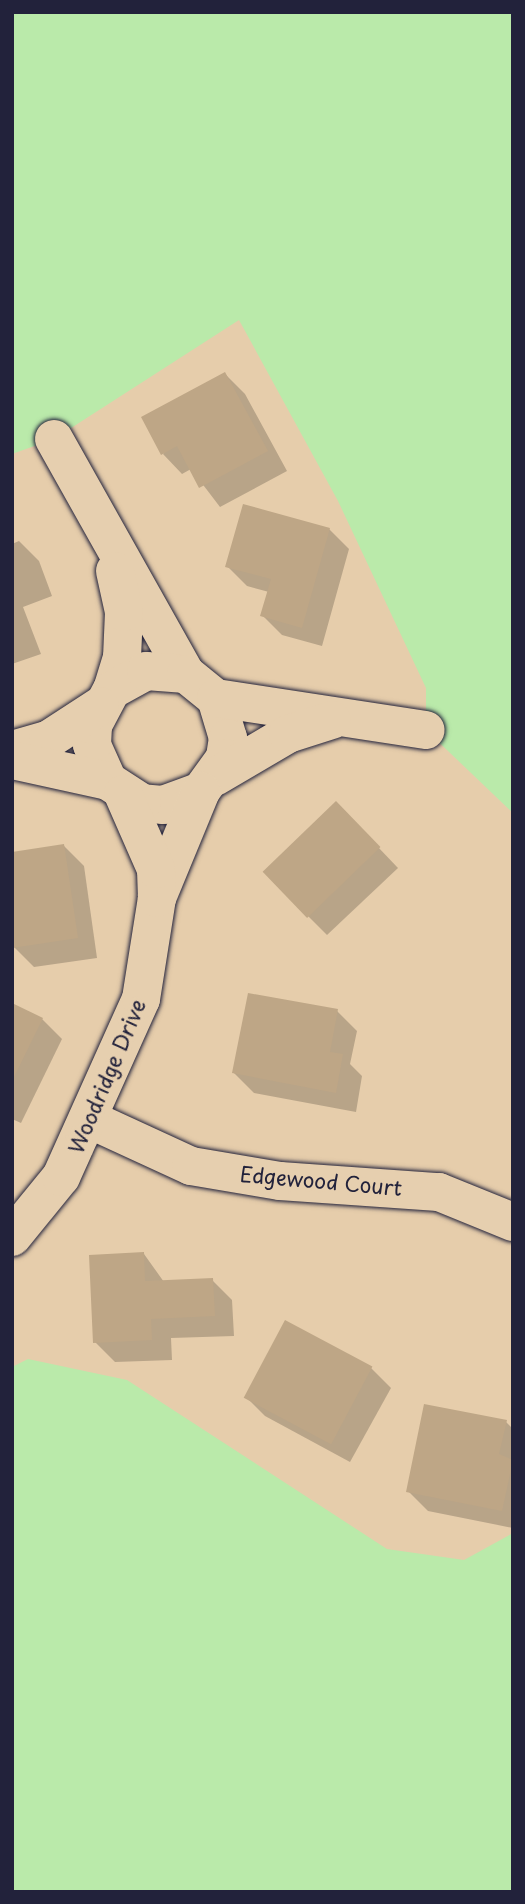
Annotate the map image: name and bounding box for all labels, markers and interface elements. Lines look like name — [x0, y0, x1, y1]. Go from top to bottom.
street label: Woodridge Drive — [62, 994, 150, 1158]
street label: Edgewood Court — [238, 1160, 404, 1200]

